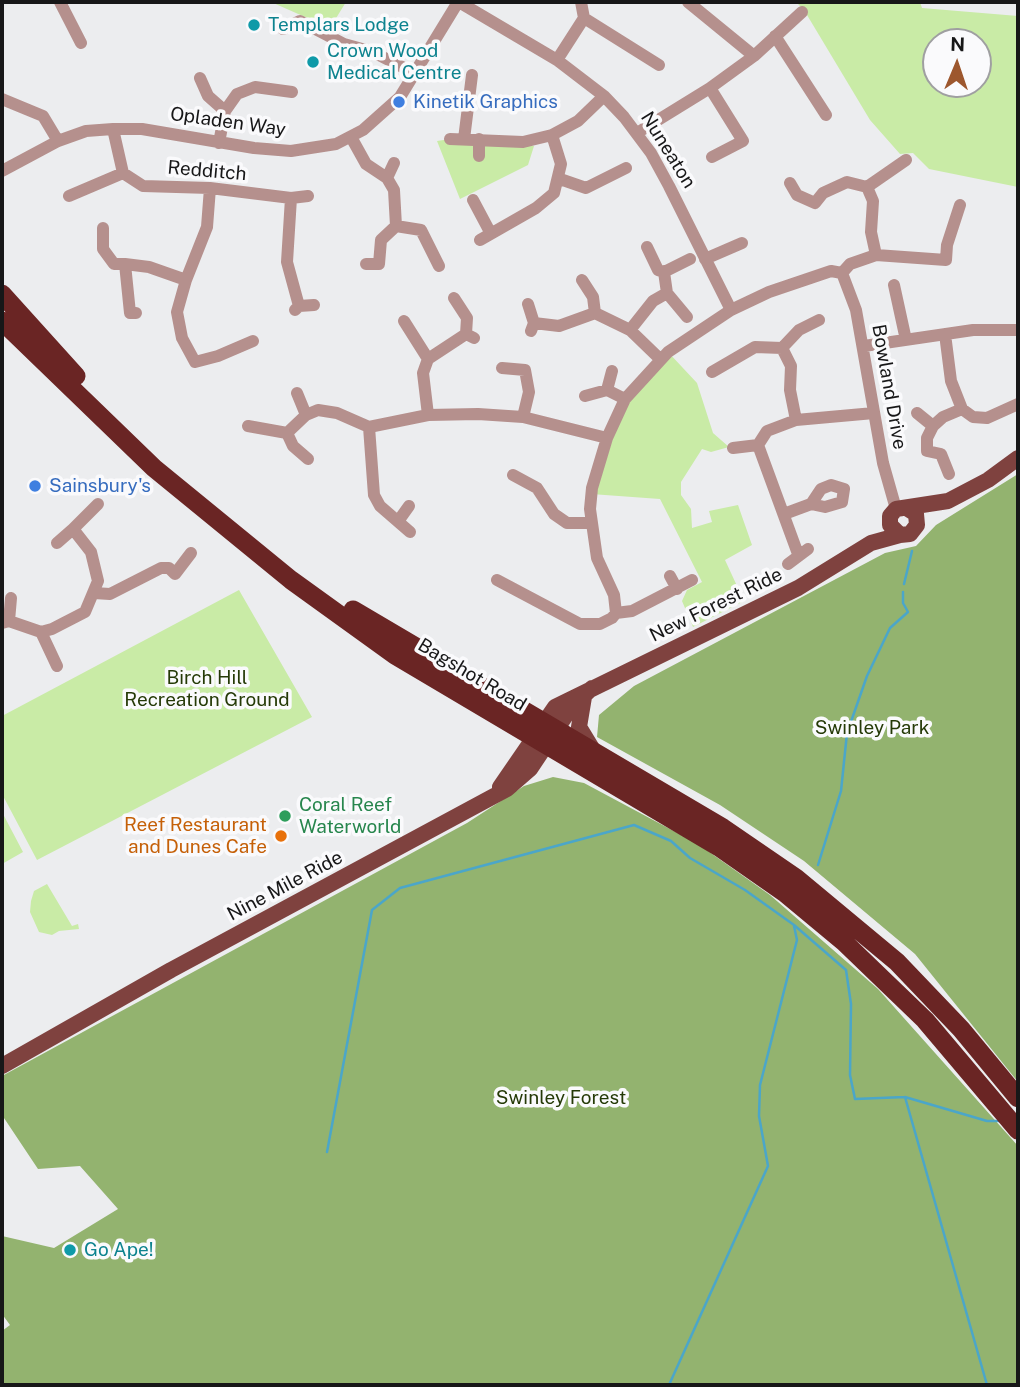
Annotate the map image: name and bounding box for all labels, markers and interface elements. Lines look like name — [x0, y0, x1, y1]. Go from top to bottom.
place label: Templars Lodge — [268, 14, 409, 36]
marker: Templars Lodge — [246, 17, 262, 33]
north arrow — [922, 28, 992, 98]
text: N — [950, 33, 965, 55]
place label: Crown Wood Medical Centre — [327, 40, 461, 84]
marker: Crown Wood Medical Centre — [305, 54, 321, 70]
place label: Kinetik Graphics — [413, 91, 558, 113]
marker: Kinetik Graphics — [391, 94, 407, 110]
street label: Opladen Way — [169, 103, 287, 141]
street label: Nuneaton — [636, 107, 700, 193]
street label: Redditch — [167, 156, 247, 186]
street label: Bowland Drive — [867, 323, 911, 451]
place label: Sainsbury's — [49, 475, 151, 497]
marker: Sainsbury's — [27, 478, 43, 494]
street label: New Forest Ride — [646, 563, 786, 647]
street label: Bagshot Road — [414, 634, 530, 716]
park label: Birch Hill Recreation Ground — [124, 667, 290, 711]
park label: Swinley Park — [815, 717, 929, 739]
place label: Coral Reef Waterworld — [299, 794, 401, 838]
marker: Coral Reef Waterworld — [277, 808, 293, 824]
place label: Reef Restaurant and Dunes Cafe — [124, 814, 267, 858]
marker: Reef Restaurant and Dunes Cafe — [273, 828, 289, 844]
street label: Nine Mile Ride — [223, 846, 347, 926]
park label: Swinley Forest — [496, 1087, 626, 1109]
place label: Go Ape! — [84, 1239, 154, 1261]
marker: Go Ape! — [62, 1242, 78, 1258]

